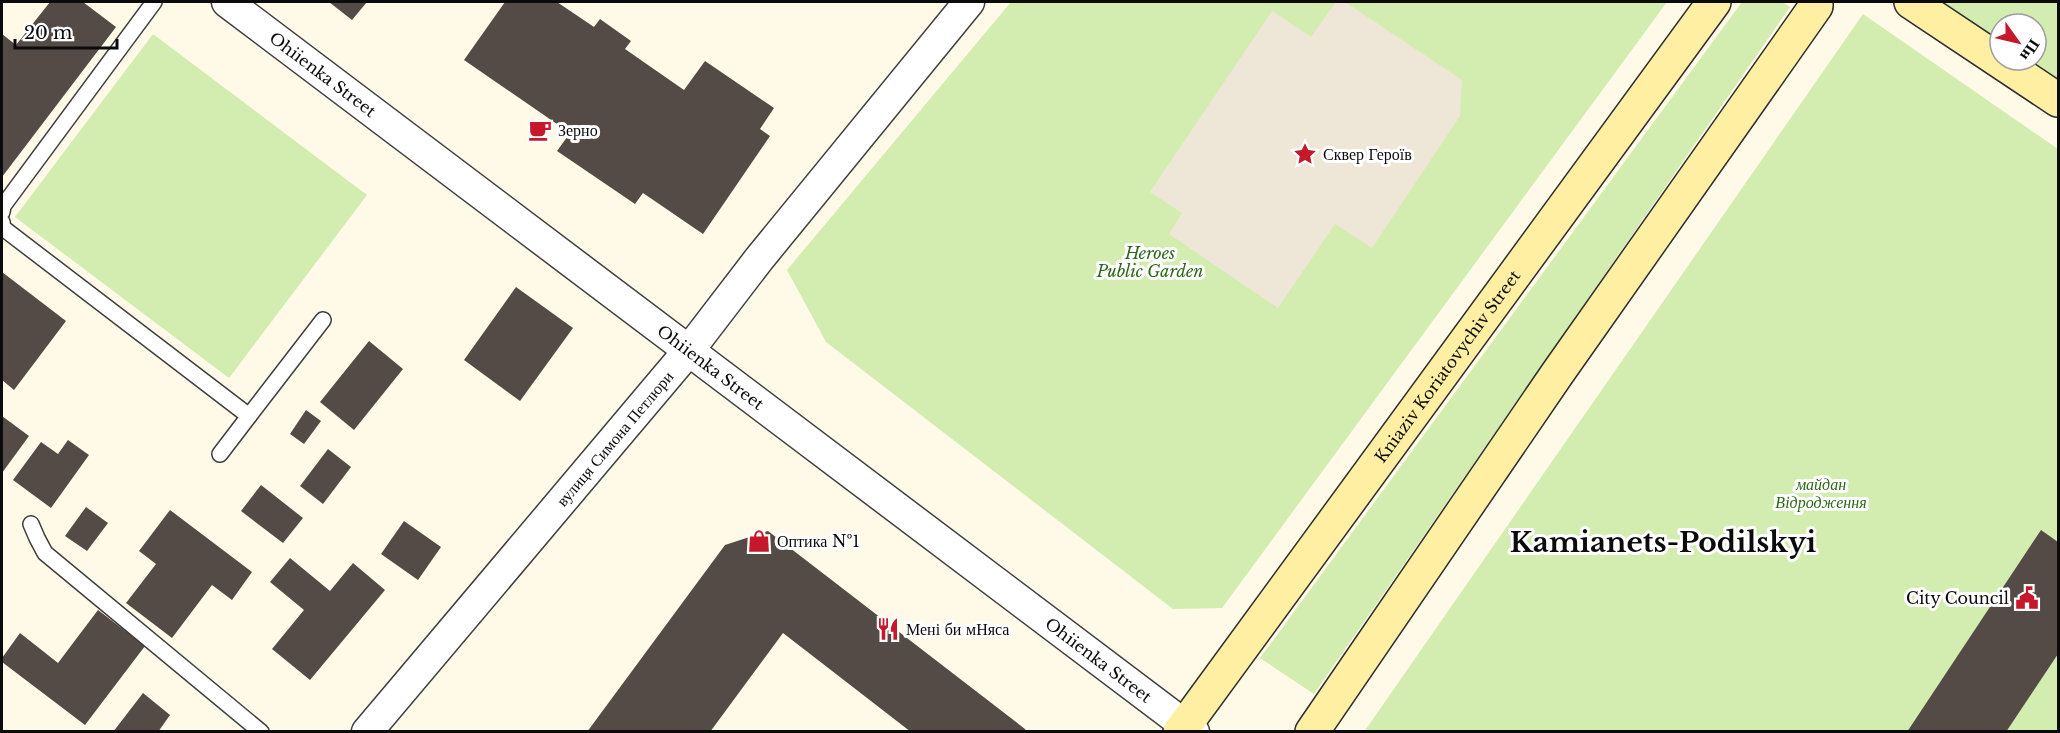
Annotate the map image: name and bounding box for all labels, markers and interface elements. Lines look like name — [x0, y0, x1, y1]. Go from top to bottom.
scale bar — [15, 12, 117, 50]
north arrow — [1988, 12, 2048, 72]
text: 20 m — [24, 22, 72, 44]
street label: Ohiienka Street — [265, 28, 380, 121]
text: Пн — [2016, 36, 2045, 65]
cafe icon: Зерно — [527, 117, 553, 143]
place label: Зерно — [558, 120, 598, 140]
place icon: Сквер Героїв — [1292, 141, 1318, 167]
place label: Сквер Героїв — [1323, 144, 1412, 164]
park label: Heroes Public Garden — [1096, 243, 1203, 281]
street label: Kniaziv Koriatovychiv Street — [1370, 266, 1524, 466]
street label: Ohiienka Street — [653, 320, 768, 414]
street label: вулиця Симона Петлюри — [552, 366, 678, 510]
park label: майдан Відродження — [1775, 474, 1867, 512]
district label: Kamianets-Podilskyi — [1510, 525, 1816, 560]
shop icon: Оптика №1 — [746, 528, 772, 554]
place label: Оптика №1 — [777, 531, 860, 551]
public building icon: City Council — [2014, 585, 2040, 611]
place label: City Council — [1906, 588, 2009, 608]
street label: Ohiienka Street — [1041, 613, 1156, 707]
restaurant icon: Мені би мНяса — [875, 616, 901, 642]
place label: Мені би мНяса — [906, 619, 1009, 639]

